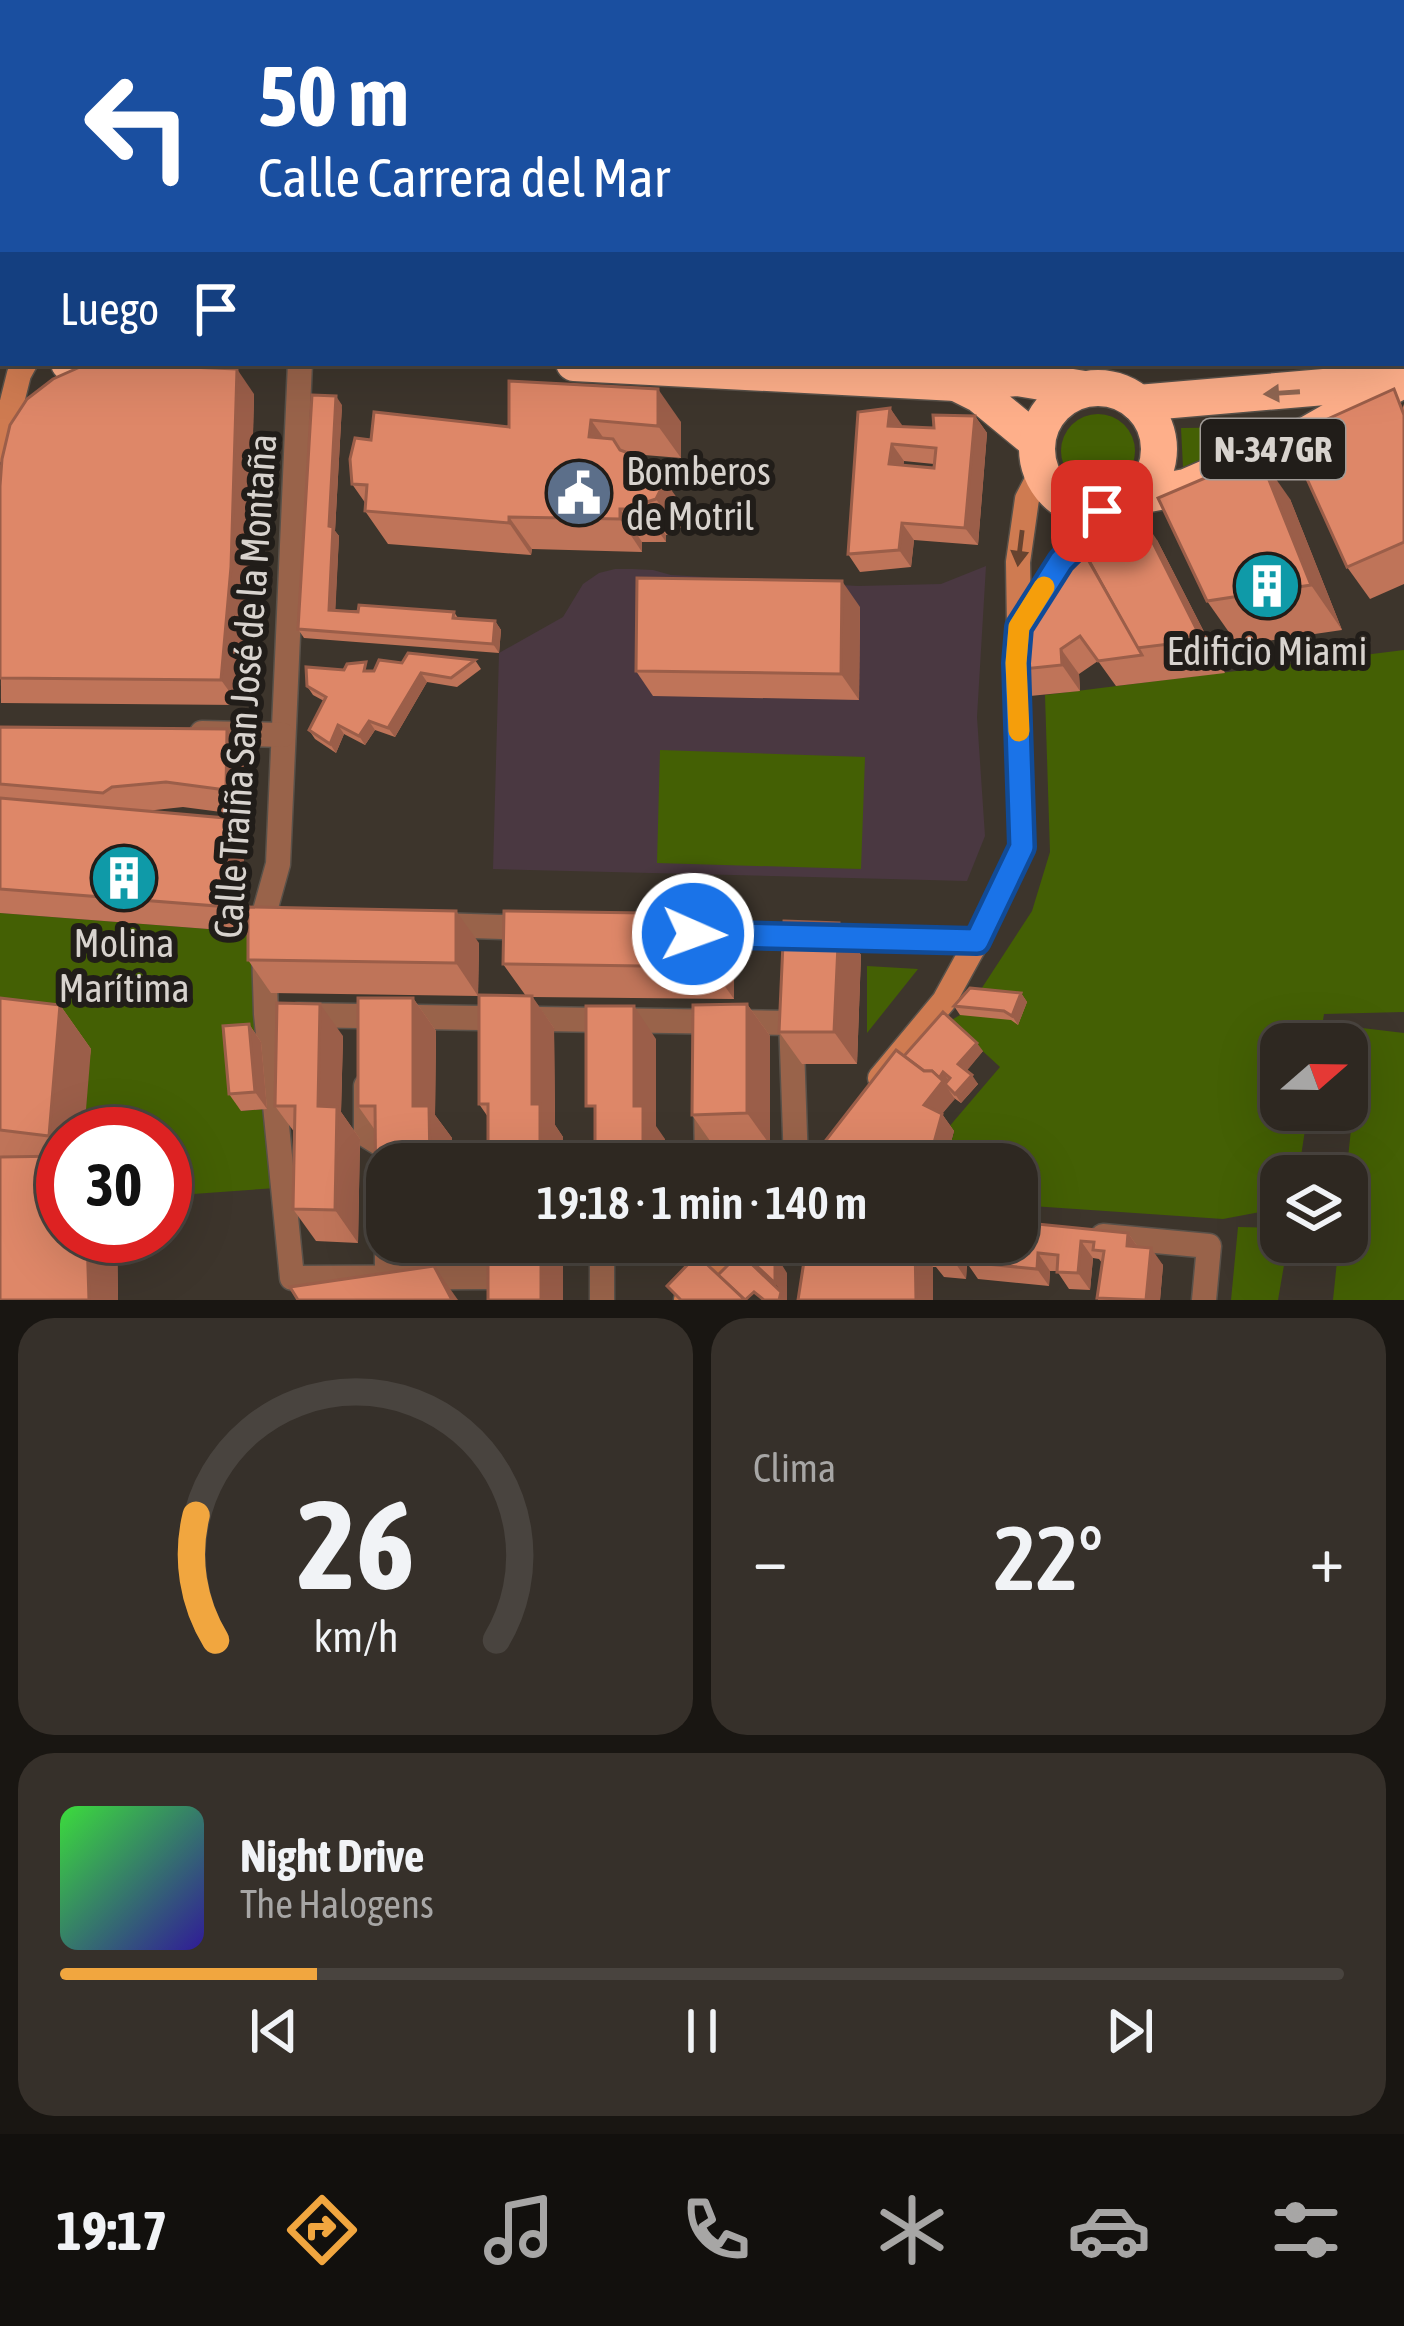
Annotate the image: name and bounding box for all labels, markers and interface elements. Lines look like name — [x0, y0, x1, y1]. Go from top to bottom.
icon: left — [60, 48, 216, 204]
text: 50 m — [258, 48, 409, 144]
text: Calle Carrera del Mar — [258, 147, 670, 208]
icon: arrive — [183, 276, 249, 342]
text: Luego — [60, 283, 159, 335]
one-way arrow — [1263, 383, 1301, 402]
road number: N-347GR — [1201, 419, 1345, 479]
street label: Calle Traiña San José de la Montaña — [205, 432, 285, 940]
place label: Bomberos de Motril — [626, 449, 771, 538]
public building icon: Bomberos de Motril — [544, 458, 614, 528]
pin — [1051, 460, 1153, 562]
icon: arrive — [1069, 478, 1135, 544]
one-way arrow — [1011, 529, 1030, 567]
building icon: Edificio Miami — [1232, 551, 1302, 621]
place label: Edificio Miami — [1166, 629, 1368, 673]
building icon: Molina Marítima — [89, 843, 159, 913]
position arrow — [630, 871, 756, 997]
place label: Molina Marítima — [58, 921, 190, 1010]
north arrow — [1260, 1023, 1368, 1131]
map controls — [1260, 1023, 1368, 1263]
speed limit sign: 30 — [36, 1107, 192, 1263]
button: layers — [1260, 1155, 1368, 1263]
text: 19:18 · 1 min · 140 m — [537, 1177, 867, 1229]
text: Clima — [753, 1446, 836, 1490]
text: 26 — [297, 1472, 414, 1615]
text: 22° — [994, 1506, 1103, 1609]
text: − — [753, 1520, 787, 1596]
text: + — [1310, 1520, 1344, 1596]
text: km/h — [313, 1611, 398, 1660]
text: Night Drive — [240, 1830, 425, 1882]
text: The Halogens — [240, 1882, 434, 1926]
icon: previous — [241, 1998, 307, 2064]
icon: pause — [669, 1998, 735, 2064]
icon: next — [1097, 1998, 1163, 2064]
icon: directions — [280, 2188, 364, 2272]
icon: music — [477, 2188, 561, 2272]
icon: phone — [674, 2188, 758, 2272]
icon: climate — [870, 2188, 954, 2272]
icon: car — [1067, 2188, 1151, 2272]
icon: filters — [1264, 2188, 1348, 2272]
text: 19:17 — [56, 2200, 167, 2261]

